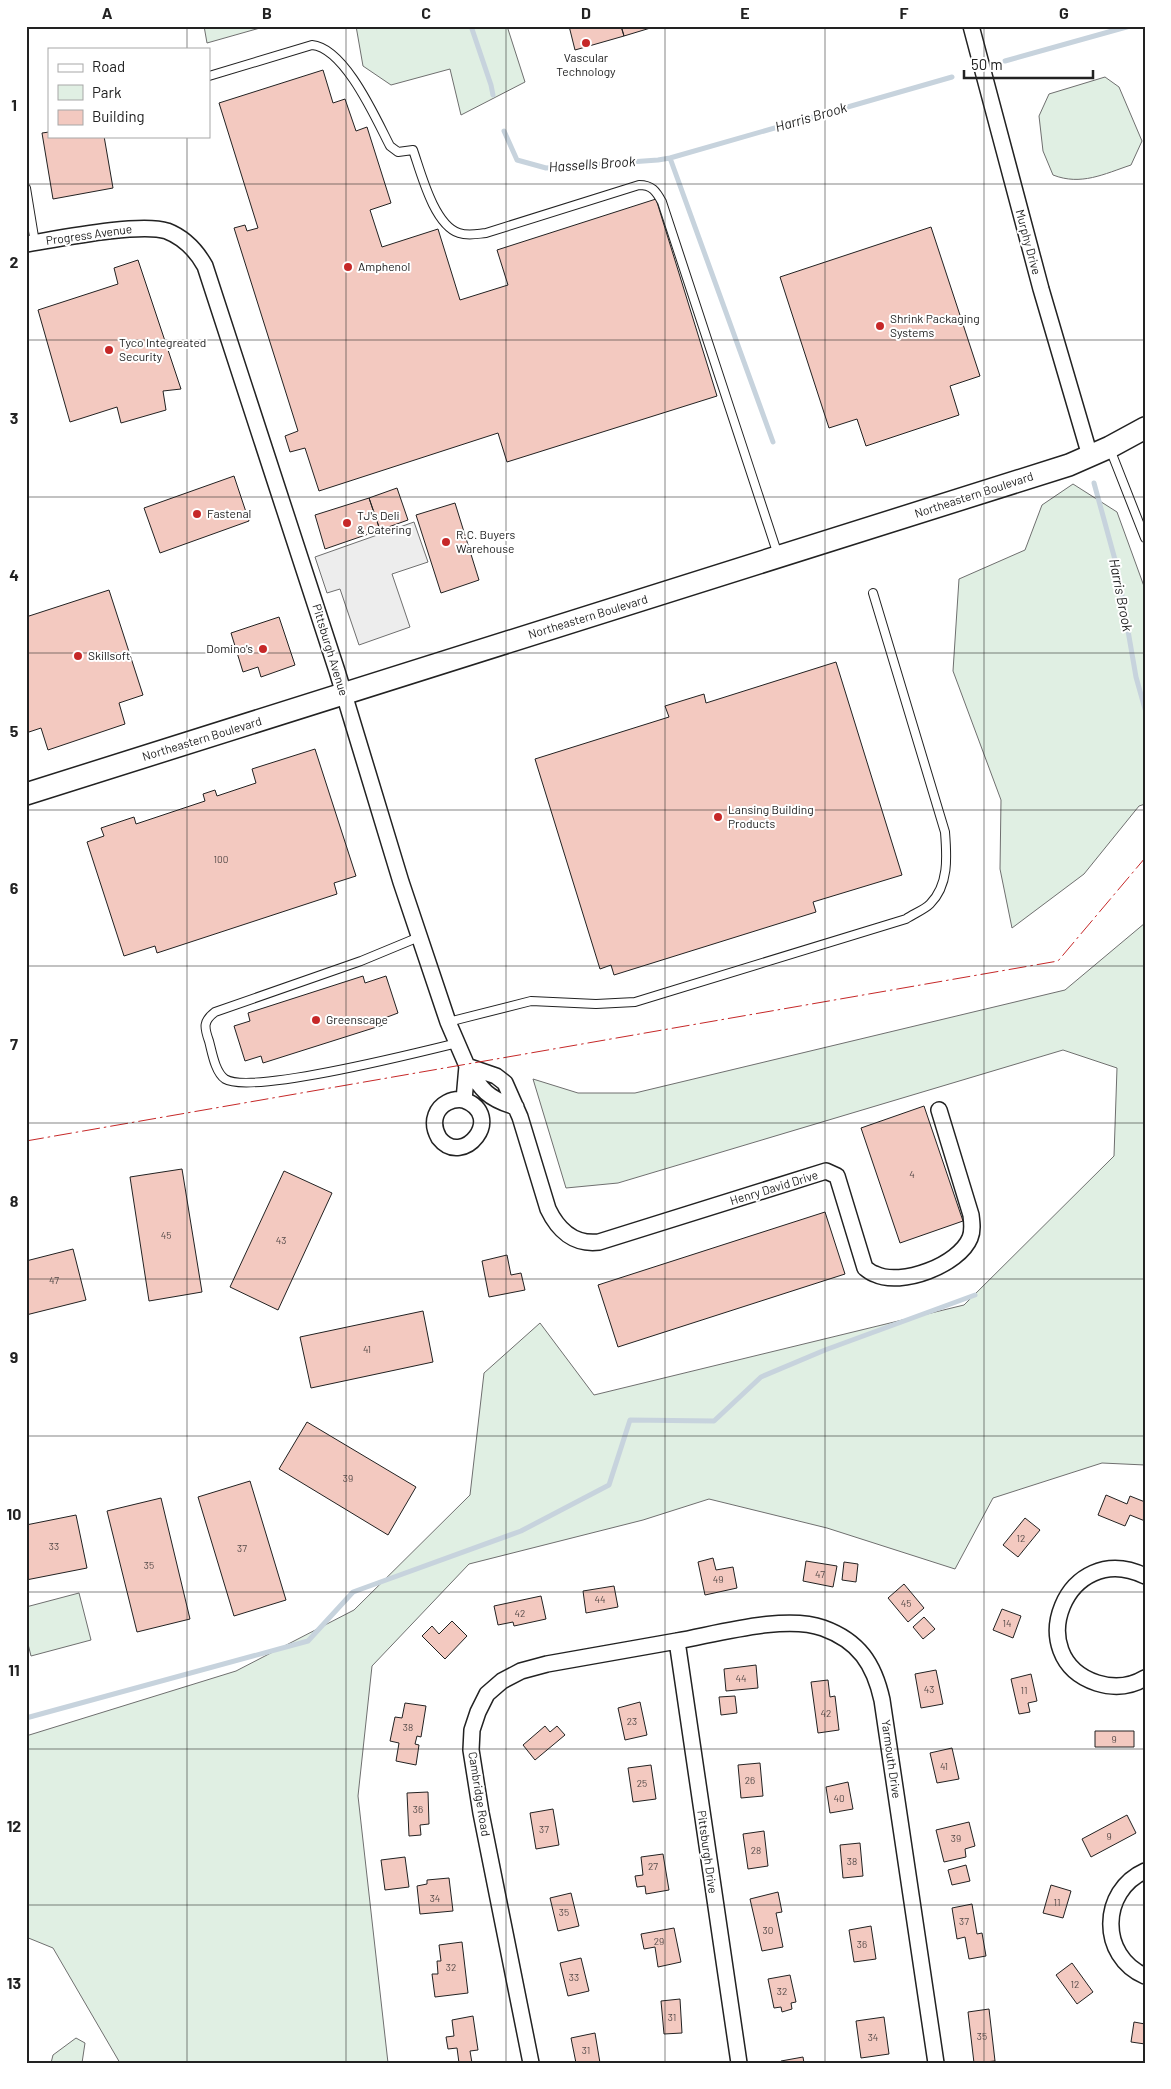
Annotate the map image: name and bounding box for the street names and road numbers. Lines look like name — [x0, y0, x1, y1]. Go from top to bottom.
street label: Murphy Drive — [1014, 208, 1044, 276]
street label: Progress Avenue — [45, 221, 133, 247]
street label: Northeastern Boulevard — [913, 468, 1035, 520]
street label: Northeastern Boulevard — [526, 591, 649, 641]
street label: Pittsburgh Avenue — [310, 602, 352, 697]
street label: Northeastern Boulevard — [140, 713, 263, 763]
street label: Henry David Drive — [728, 1167, 819, 1207]
street label: Yarmouth Drive — [880, 1718, 904, 1799]
street label: Cambridge Road — [466, 1751, 494, 1837]
street label: Pittsburgh Drive — [695, 1809, 721, 1894]

